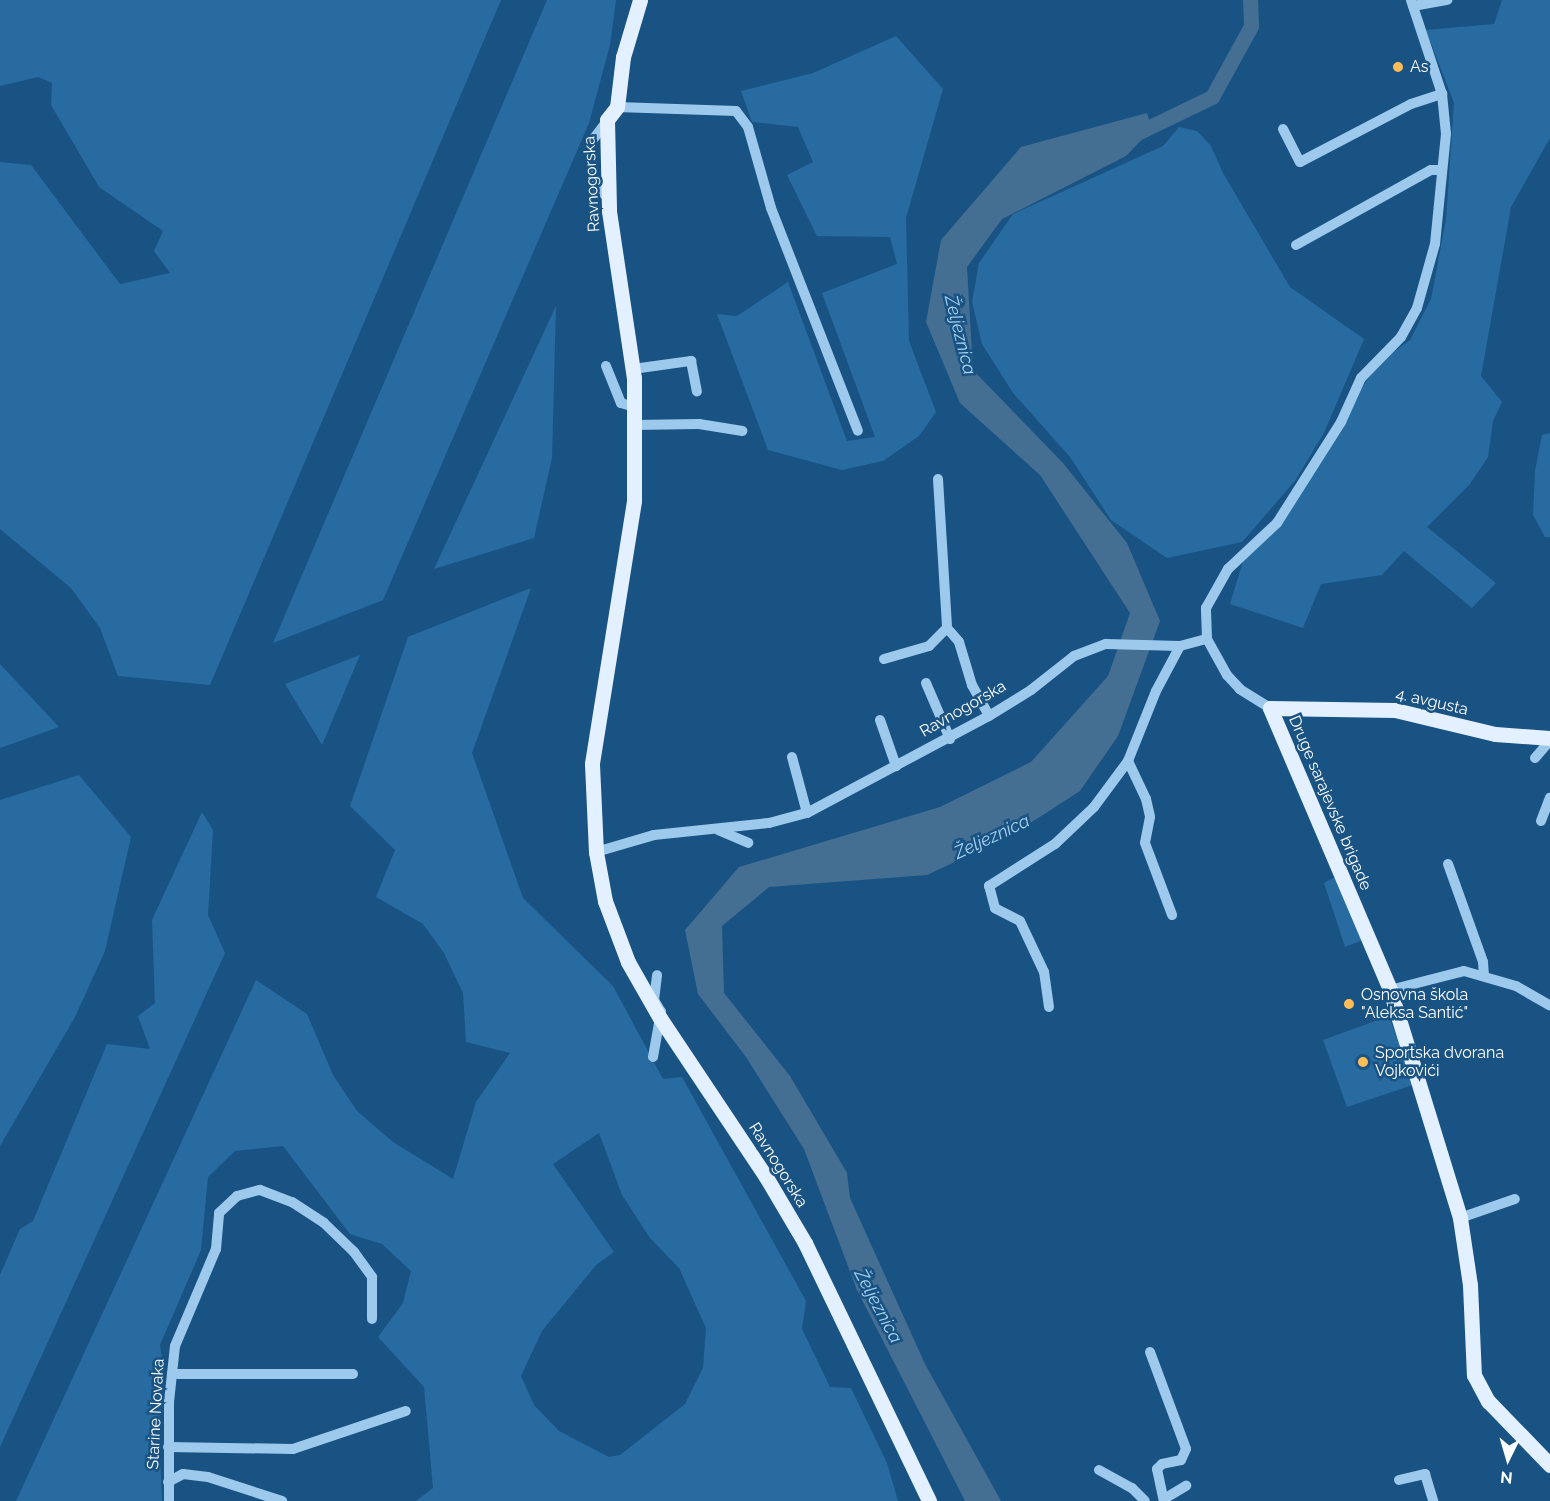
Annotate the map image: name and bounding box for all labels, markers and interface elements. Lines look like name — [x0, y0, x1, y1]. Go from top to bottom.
place label: As — [1410, 57, 1428, 77]
marker: As — [1391, 60, 1405, 74]
street label: Ravnogorska — [580, 136, 604, 232]
water label: Željeznica — [940, 293, 980, 377]
street label: Ravnogorska — [917, 677, 1009, 741]
street label: 4. avgusta — [1394, 684, 1470, 720]
street label: Druge sarajevske brigade — [1284, 713, 1376, 893]
water label: Željeznica — [951, 810, 1033, 864]
place label: Osnovna škola "Aleksa Santić" — [1361, 985, 1468, 1023]
marker: Osnovna škola "Aleksa Santić" — [1342, 997, 1356, 1011]
place label: Sportska dvorana Vojkovići — [1375, 1043, 1504, 1081]
marker: Sportska dvorana Vojkovići — [1356, 1055, 1370, 1069]
street label: Ravnogorska — [744, 1119, 812, 1211]
water label: Željeznica — [849, 1265, 907, 1347]
street label: Starine Novaka — [144, 1358, 168, 1470]
north arrow — [1478, 1429, 1538, 1489]
text: N — [1499, 1467, 1513, 1487]

